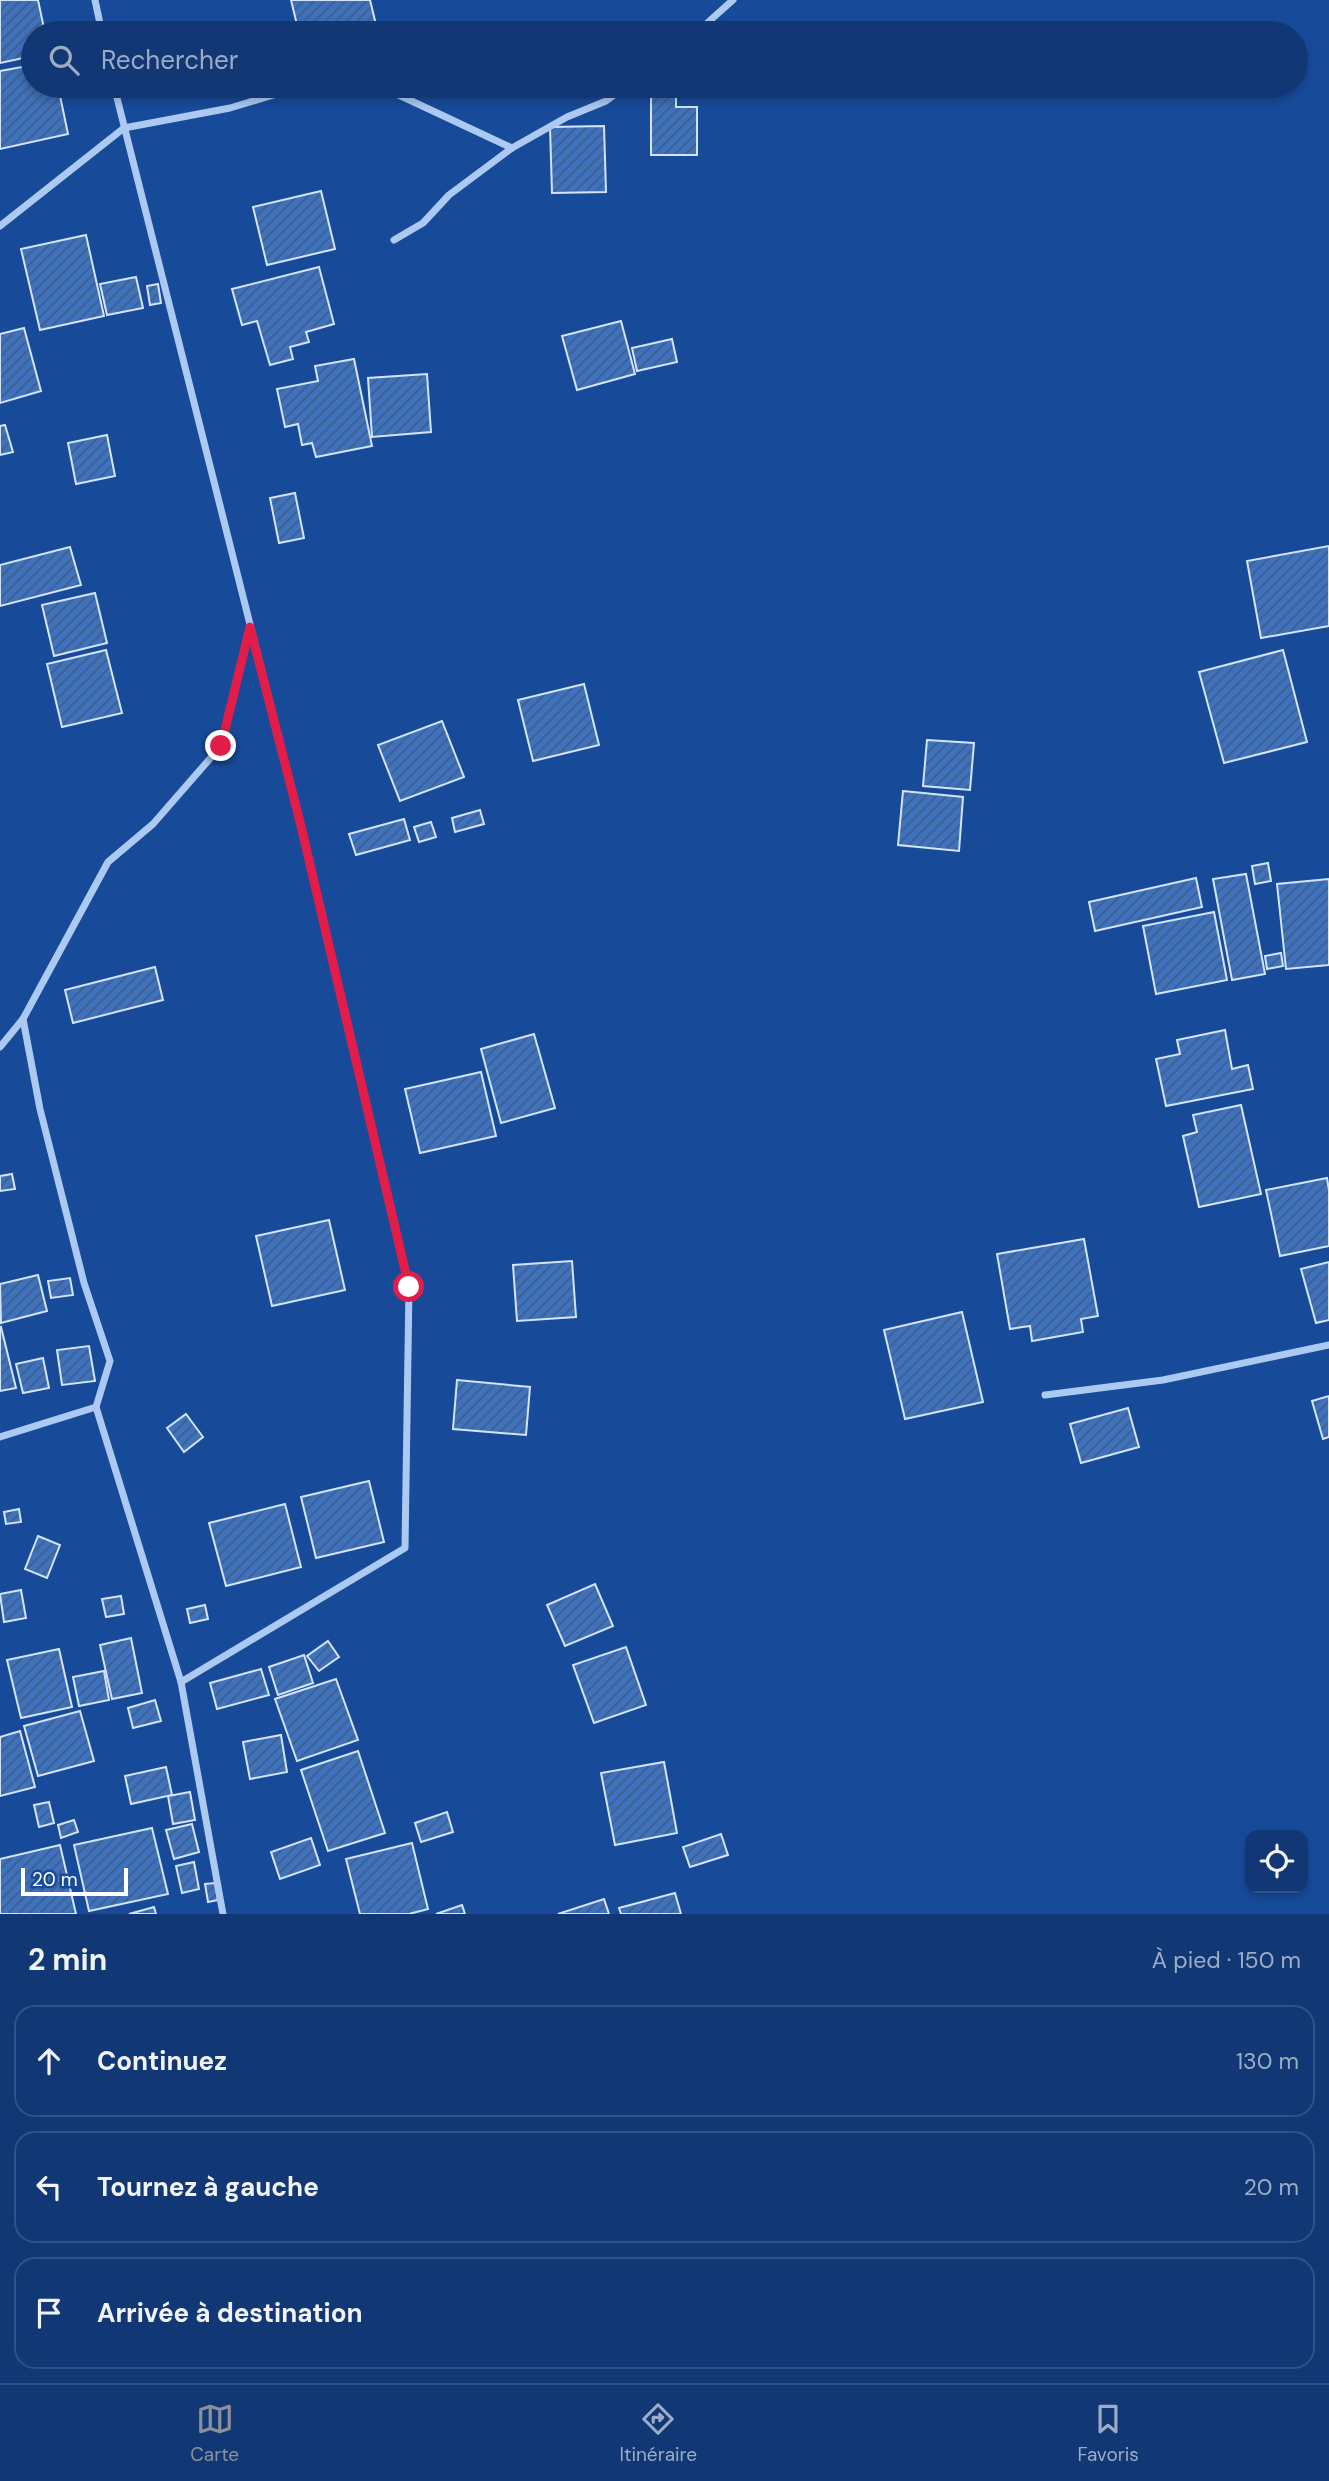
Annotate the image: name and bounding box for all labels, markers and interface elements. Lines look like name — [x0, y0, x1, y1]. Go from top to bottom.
search box — [21, 21, 1308, 98]
icon: search — [45, 41, 83, 79]
text: Rechercher — [101, 43, 238, 77]
route end — [205, 730, 236, 761]
route start — [393, 1271, 424, 1302]
map controls — [1245, 1830, 1308, 1893]
button: locate — [1245, 1830, 1308, 1893]
scale bar — [21, 1865, 128, 1897]
text: 20 m — [32, 1867, 78, 1892]
text: 2 min — [28, 1940, 107, 1979]
text: À pied · 150 m — [1152, 1945, 1301, 1975]
icon: ahead — [30, 2042, 68, 2080]
text: Continuez — [97, 2044, 227, 2078]
text: 130 m — [1236, 2046, 1299, 2076]
icon: left — [30, 2168, 68, 2206]
text: Tournez à gauche — [97, 2170, 319, 2204]
text: 20 m — [1244, 2172, 1299, 2202]
icon: arrive — [30, 2294, 68, 2332]
text: Arrivée à destination — [97, 2296, 363, 2330]
tab: Carte — [190, 2400, 239, 2467]
tab: Itinéraire — [619, 2400, 697, 2467]
tab: Favoris — [1077, 2400, 1139, 2467]

